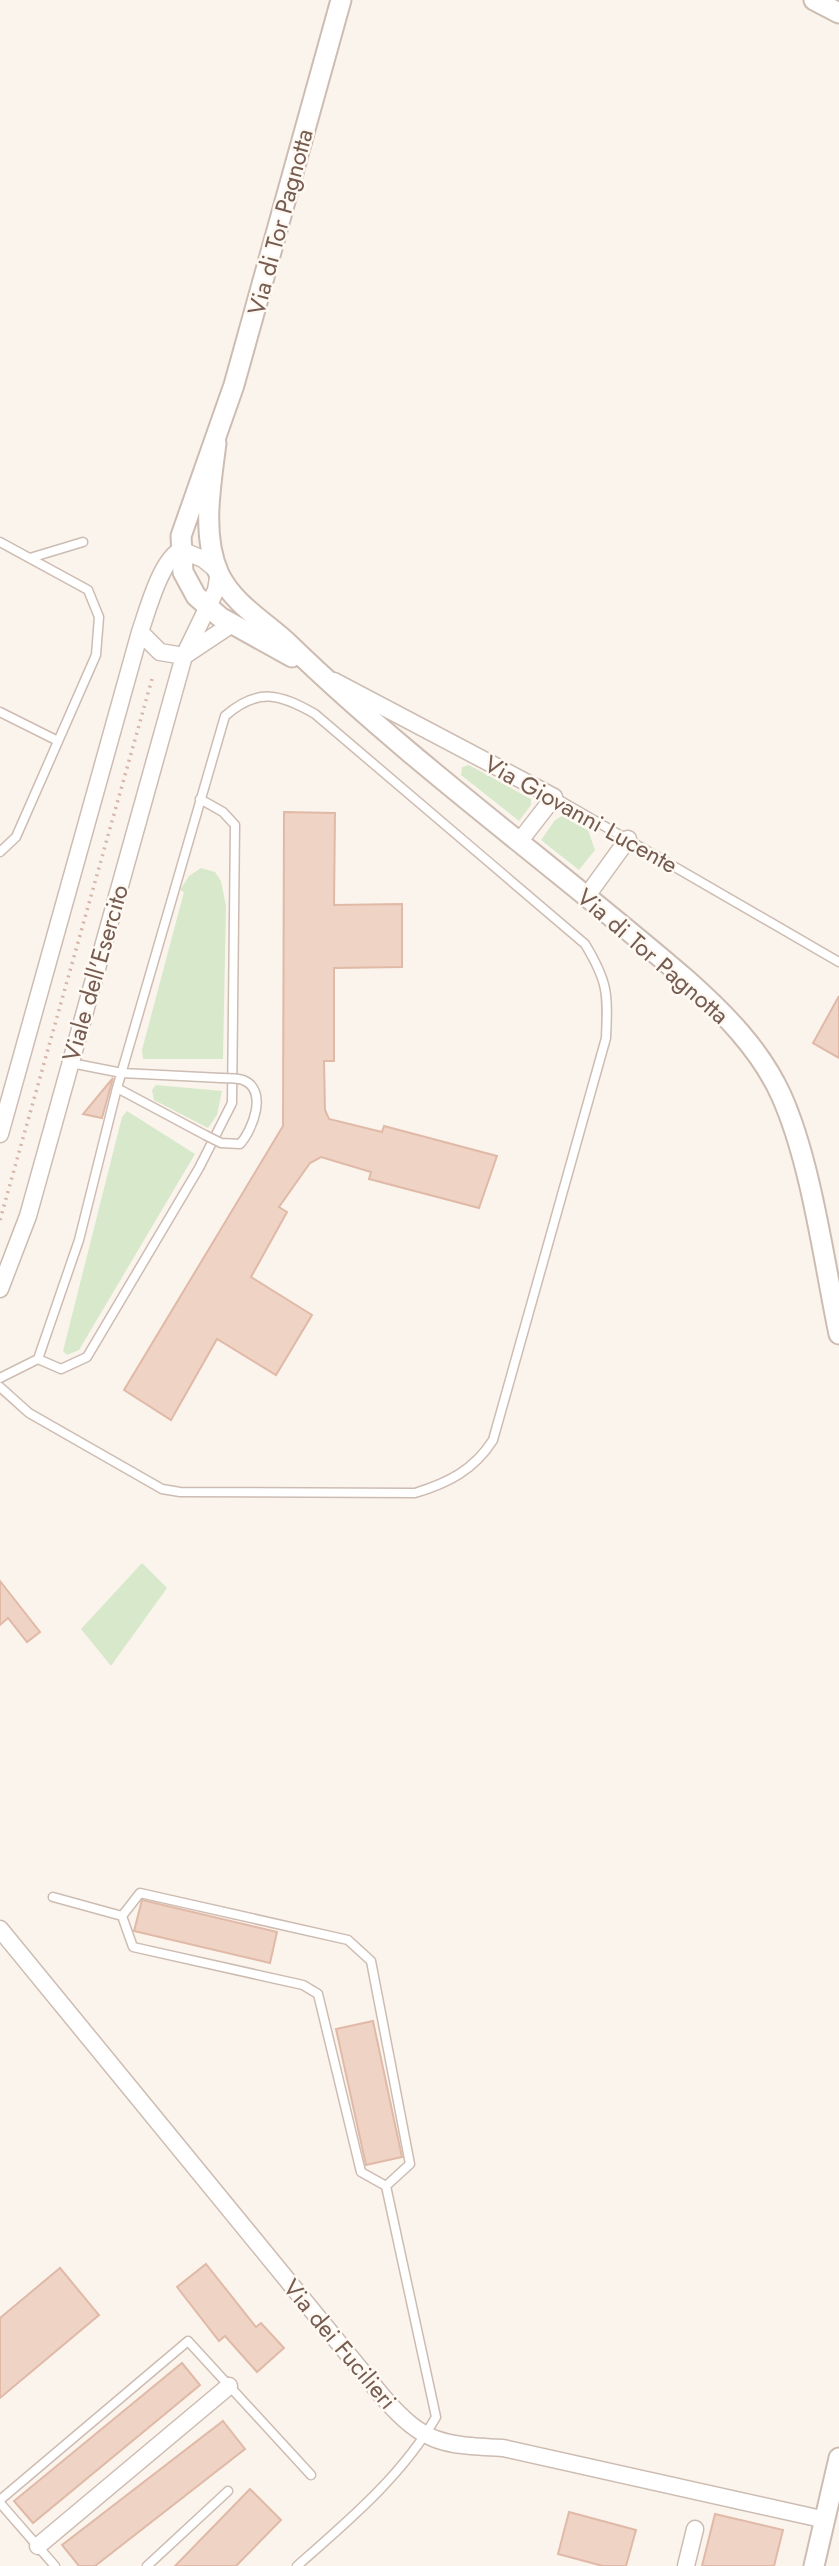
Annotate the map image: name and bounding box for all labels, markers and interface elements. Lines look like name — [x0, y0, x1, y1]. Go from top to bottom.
street label: Via di Tor Pagnotta — [238, 125, 322, 319]
street label: Via Giovanni Lucente — [478, 746, 684, 882]
street label: Via di Tor Pagnotta — [569, 880, 737, 1032]
street label: Viale dell'Esercito — [53, 881, 137, 1065]
street label: Via dei Fucilieri — [275, 2271, 405, 2417]

